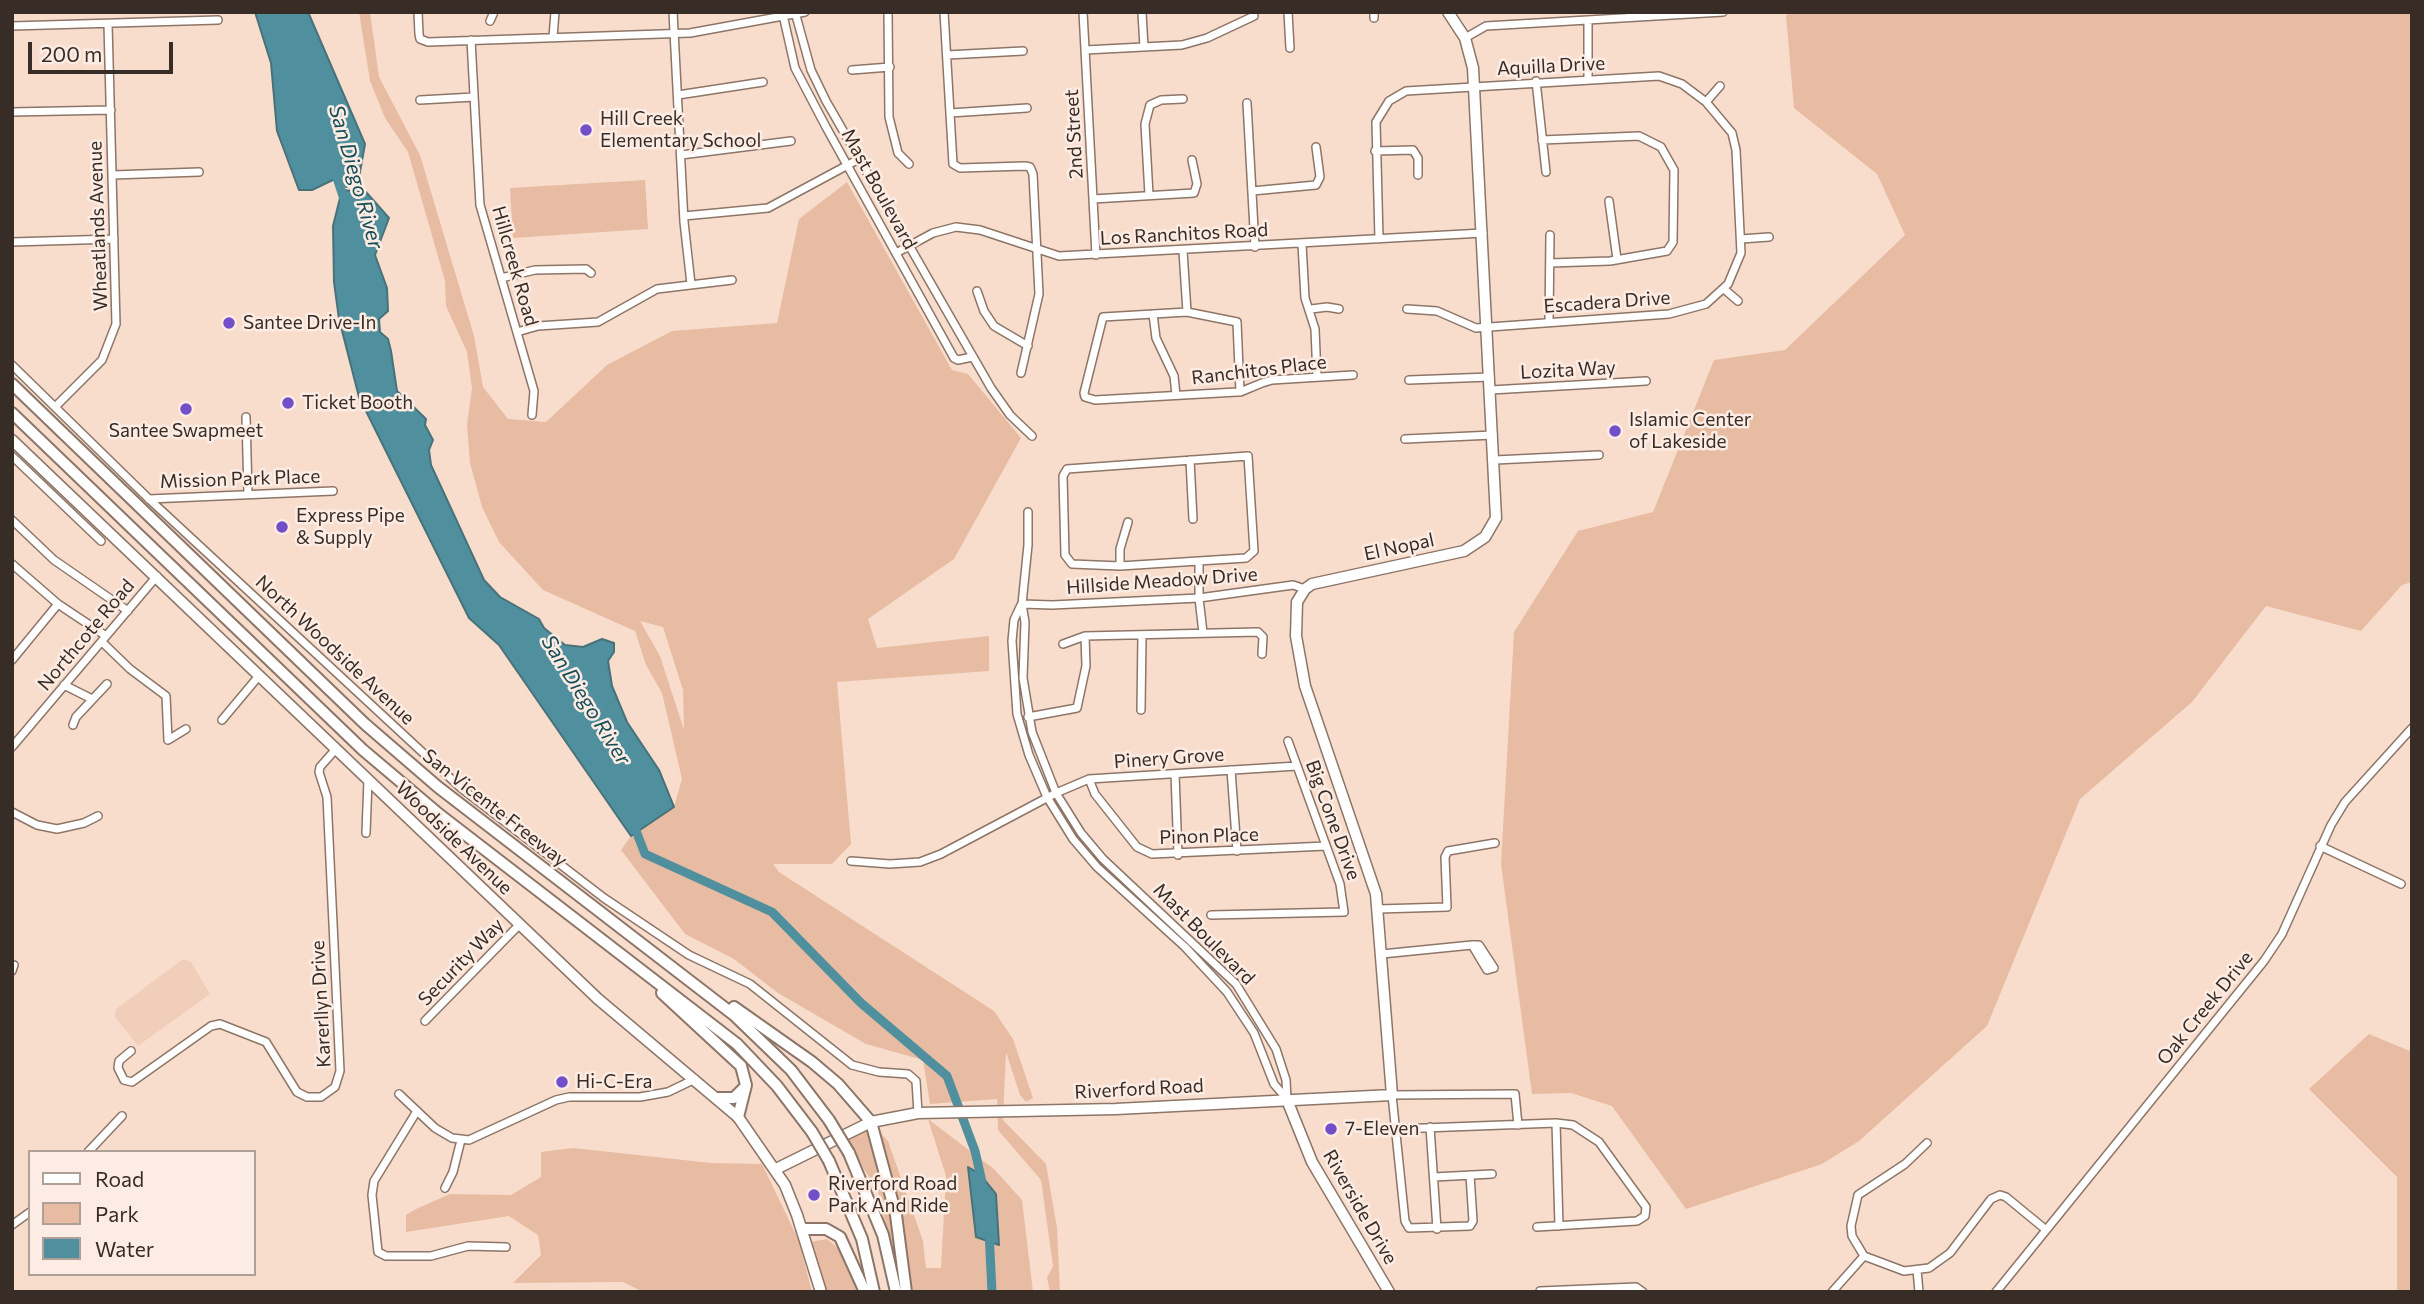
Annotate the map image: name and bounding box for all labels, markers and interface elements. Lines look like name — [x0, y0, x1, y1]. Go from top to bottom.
scale bar — [32, 28, 177, 72]
text: 200 m — [41, 41, 102, 66]
street label: Aquilla Drive — [1496, 52, 1606, 80]
street label: 2nd Street — [1060, 89, 1088, 179]
water label: San Diego River — [323, 102, 389, 252]
place label: Hill Creek Elementary School — [600, 108, 761, 152]
marker: Hill Creek Elementary School — [578, 122, 594, 138]
street label: Mast Boulevard — [836, 125, 922, 253]
street label: Wheatlands Avenue — [84, 141, 112, 311]
street label: Hillcreek Road — [487, 203, 543, 329]
street label: Los Ranchitos Road — [1099, 218, 1269, 250]
street label: Escadera Drive — [1543, 286, 1671, 318]
place label: Santee Drive-In — [243, 312, 376, 334]
marker: Santee Drive-In — [221, 315, 237, 331]
street label: Ranchitos Place — [1190, 350, 1328, 390]
street label: Lozita Way — [1520, 356, 1616, 384]
place label: Ticket Booth — [302, 392, 413, 414]
marker: Ticket Booth — [280, 395, 296, 411]
marker: Santee Swapmeet — [178, 401, 194, 417]
place label: Islamic Center of Lakeside — [1629, 409, 1751, 453]
place label: Santee Swapmeet — [109, 420, 263, 442]
marker: Islamic Center of Lakeside — [1607, 423, 1623, 439]
street label: Mission Park Place — [159, 465, 321, 493]
place label: Express Pipe & Supply — [296, 505, 405, 549]
marker: Express Pipe & Supply — [274, 519, 290, 535]
street label: El Nopal — [1362, 528, 1436, 566]
street label: Hillside Meadow Drive — [1066, 563, 1258, 599]
street label: North Woodside Avenue — [251, 570, 419, 730]
street label: Northcote Road — [33, 575, 139, 695]
water label: San Diego River — [536, 630, 636, 770]
street label: Pinery Grove — [1113, 743, 1225, 773]
street label: San Vicente Freeway — [418, 744, 572, 872]
street label: Big Cone Drive — [1301, 757, 1365, 883]
street label: Woodside Avenue — [391, 777, 517, 899]
street label: Pinon Place — [1159, 823, 1259, 849]
street label: Mast Boulevard — [1148, 878, 1260, 990]
street label: Security Way — [414, 913, 508, 1011]
street label: Karerllyn Drive — [306, 940, 336, 1068]
street label: Oak Creek Drive — [2152, 947, 2258, 1069]
place label: Hi-C-Era — [576, 1071, 652, 1093]
marker: Hi-C-Era — [554, 1074, 570, 1090]
street label: Riverford Road — [1074, 1074, 1204, 1104]
place label: 7-Eleven — [1345, 1118, 1419, 1140]
marker: 7-Eleven — [1323, 1121, 1339, 1137]
street label: Riverside Drive — [1318, 1146, 1402, 1268]
legend — [28, 1150, 256, 1276]
text: Road — [95, 1166, 144, 1191]
place label: Riverford Road Park And Ride — [828, 1173, 957, 1217]
marker: Riverford Road Park And Ride — [806, 1187, 822, 1203]
text: Park — [95, 1201, 139, 1226]
text: Water — [95, 1236, 154, 1261]

